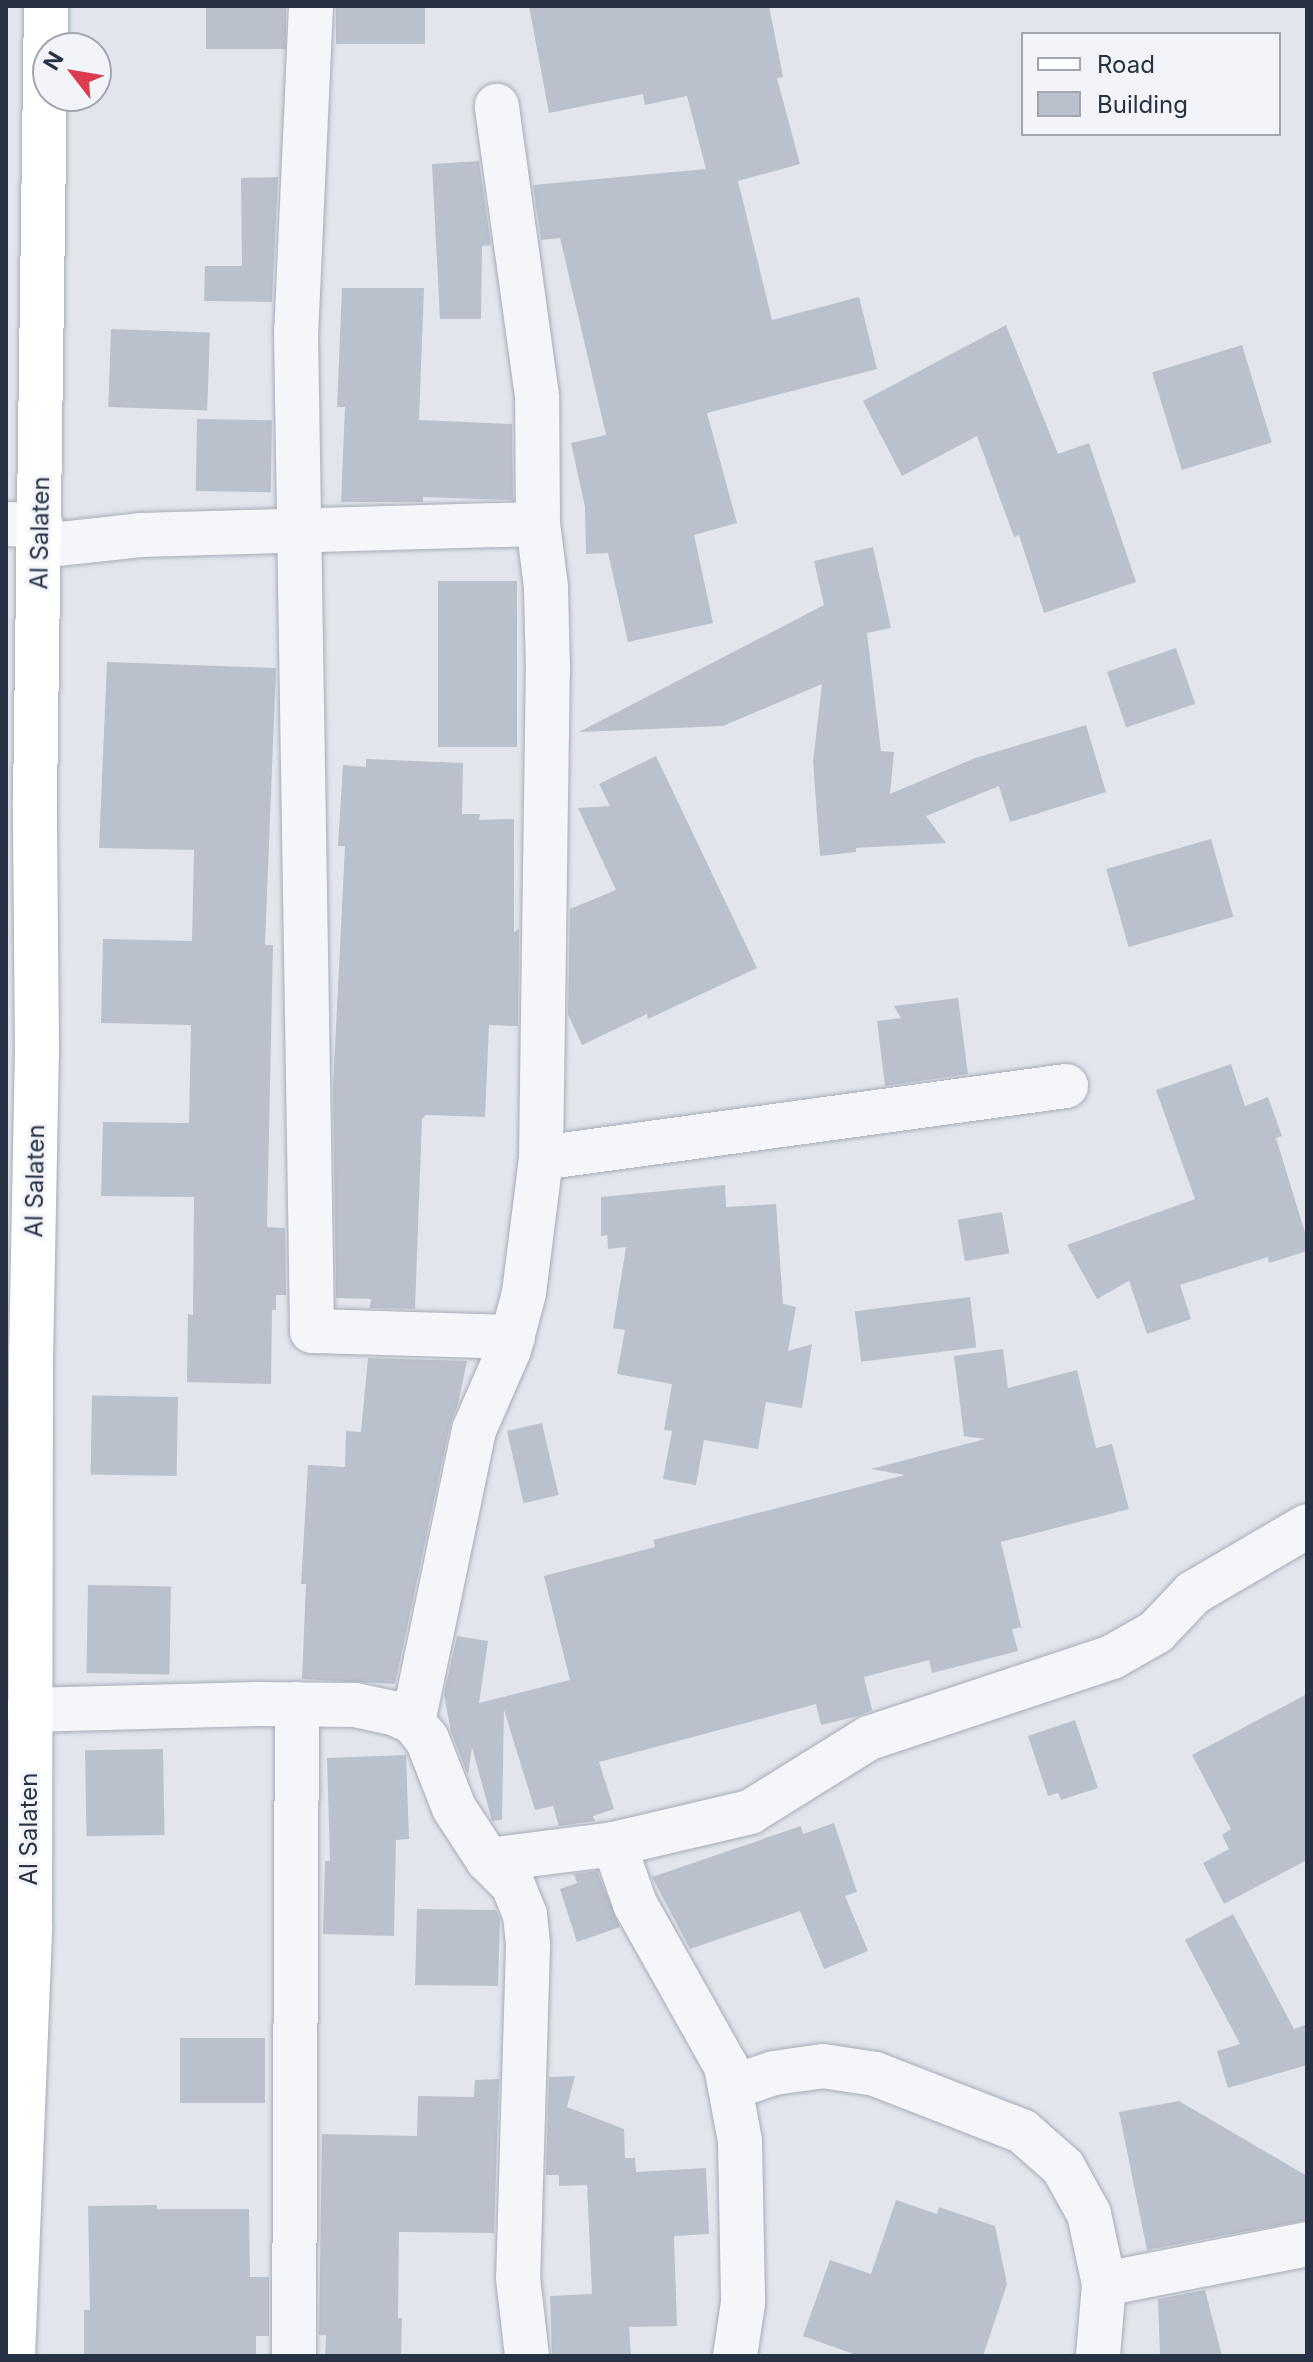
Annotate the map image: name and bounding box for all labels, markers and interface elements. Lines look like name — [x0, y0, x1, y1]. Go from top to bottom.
north arrow — [32, 32, 112, 112]
legend — [1021, 32, 1281, 136]
text: N — [38, 47, 69, 75]
text: Road — [1097, 50, 1155, 79]
text: Building — [1097, 90, 1188, 119]
street label: Al Salaten — [25, 476, 55, 590]
street label: Al Salaten — [20, 1124, 50, 1238]
street label: Al Salaten — [15, 1772, 43, 1886]

